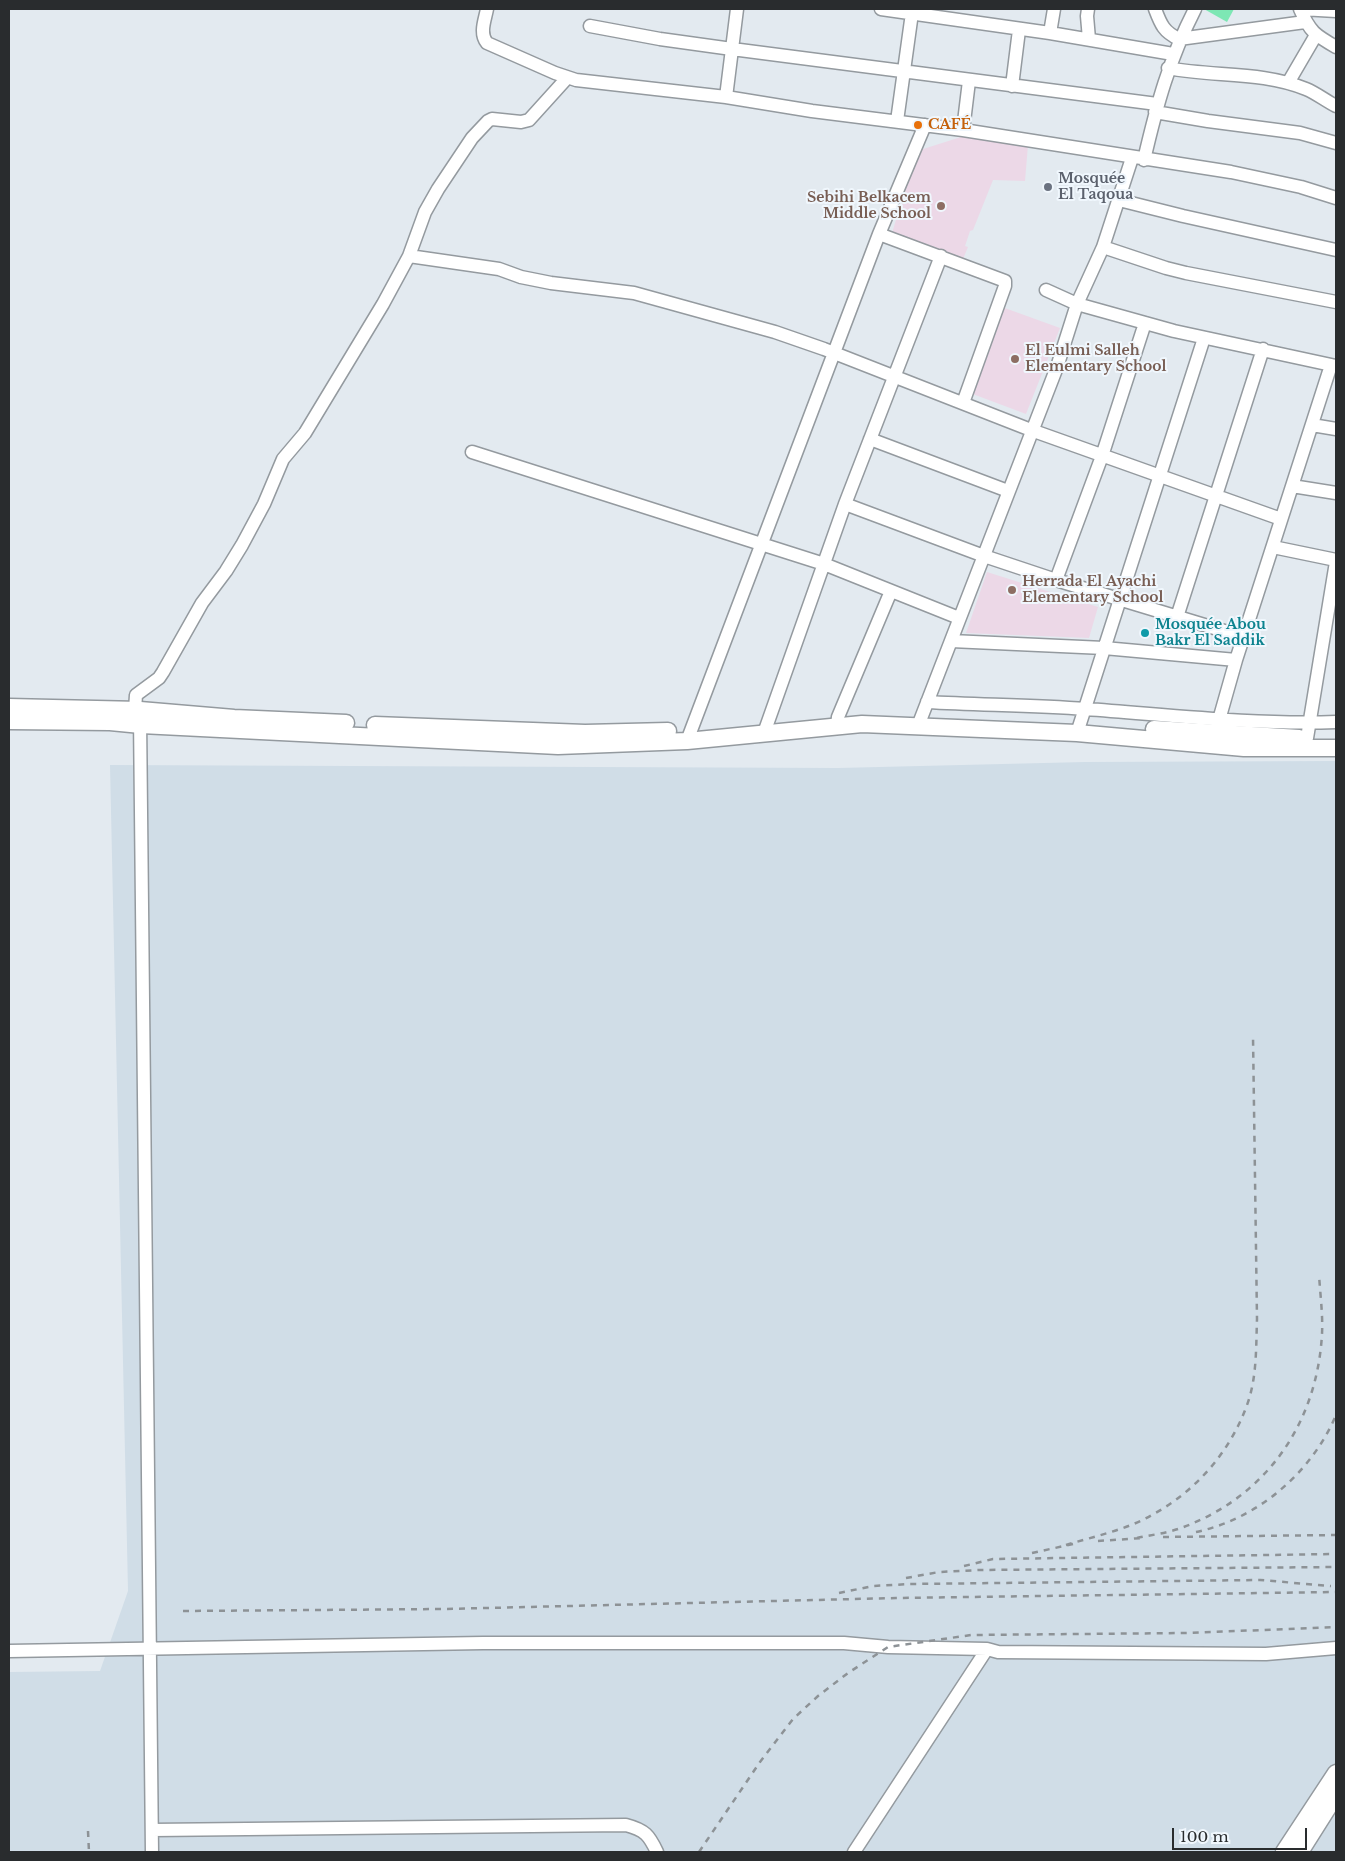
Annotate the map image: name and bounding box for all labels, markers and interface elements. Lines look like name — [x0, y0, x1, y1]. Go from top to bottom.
place label: CAFÉ — [928, 117, 971, 133]
marker: CAFÉ — [912, 119, 924, 131]
place label: Mosquée El Taqoua — [1058, 171, 1133, 203]
marker: Mosquée El Taqoua — [1042, 181, 1054, 193]
place label: Sebihi Belkacem Middle School — [807, 190, 931, 222]
marker: Sebihi Belkacem Middle School — [935, 200, 947, 212]
place label: El Eulmi Salleh Elementary School — [1025, 343, 1166, 376]
marker: El Eulmi Salleh Elementary School — [1009, 353, 1021, 365]
place label: Herrada El Ayachi Elementary School — [1022, 574, 1163, 606]
marker: Herrada El Ayachi Elementary School — [1006, 584, 1018, 596]
place label: Mosquée Abou Bakr El Saddik — [1155, 617, 1266, 650]
marker: Mosquée Abou Bakr El Saddik — [1139, 627, 1151, 639]
scale bar — [1175, 1818, 1310, 1850]
text: 100 m — [1180, 1827, 1229, 1846]

